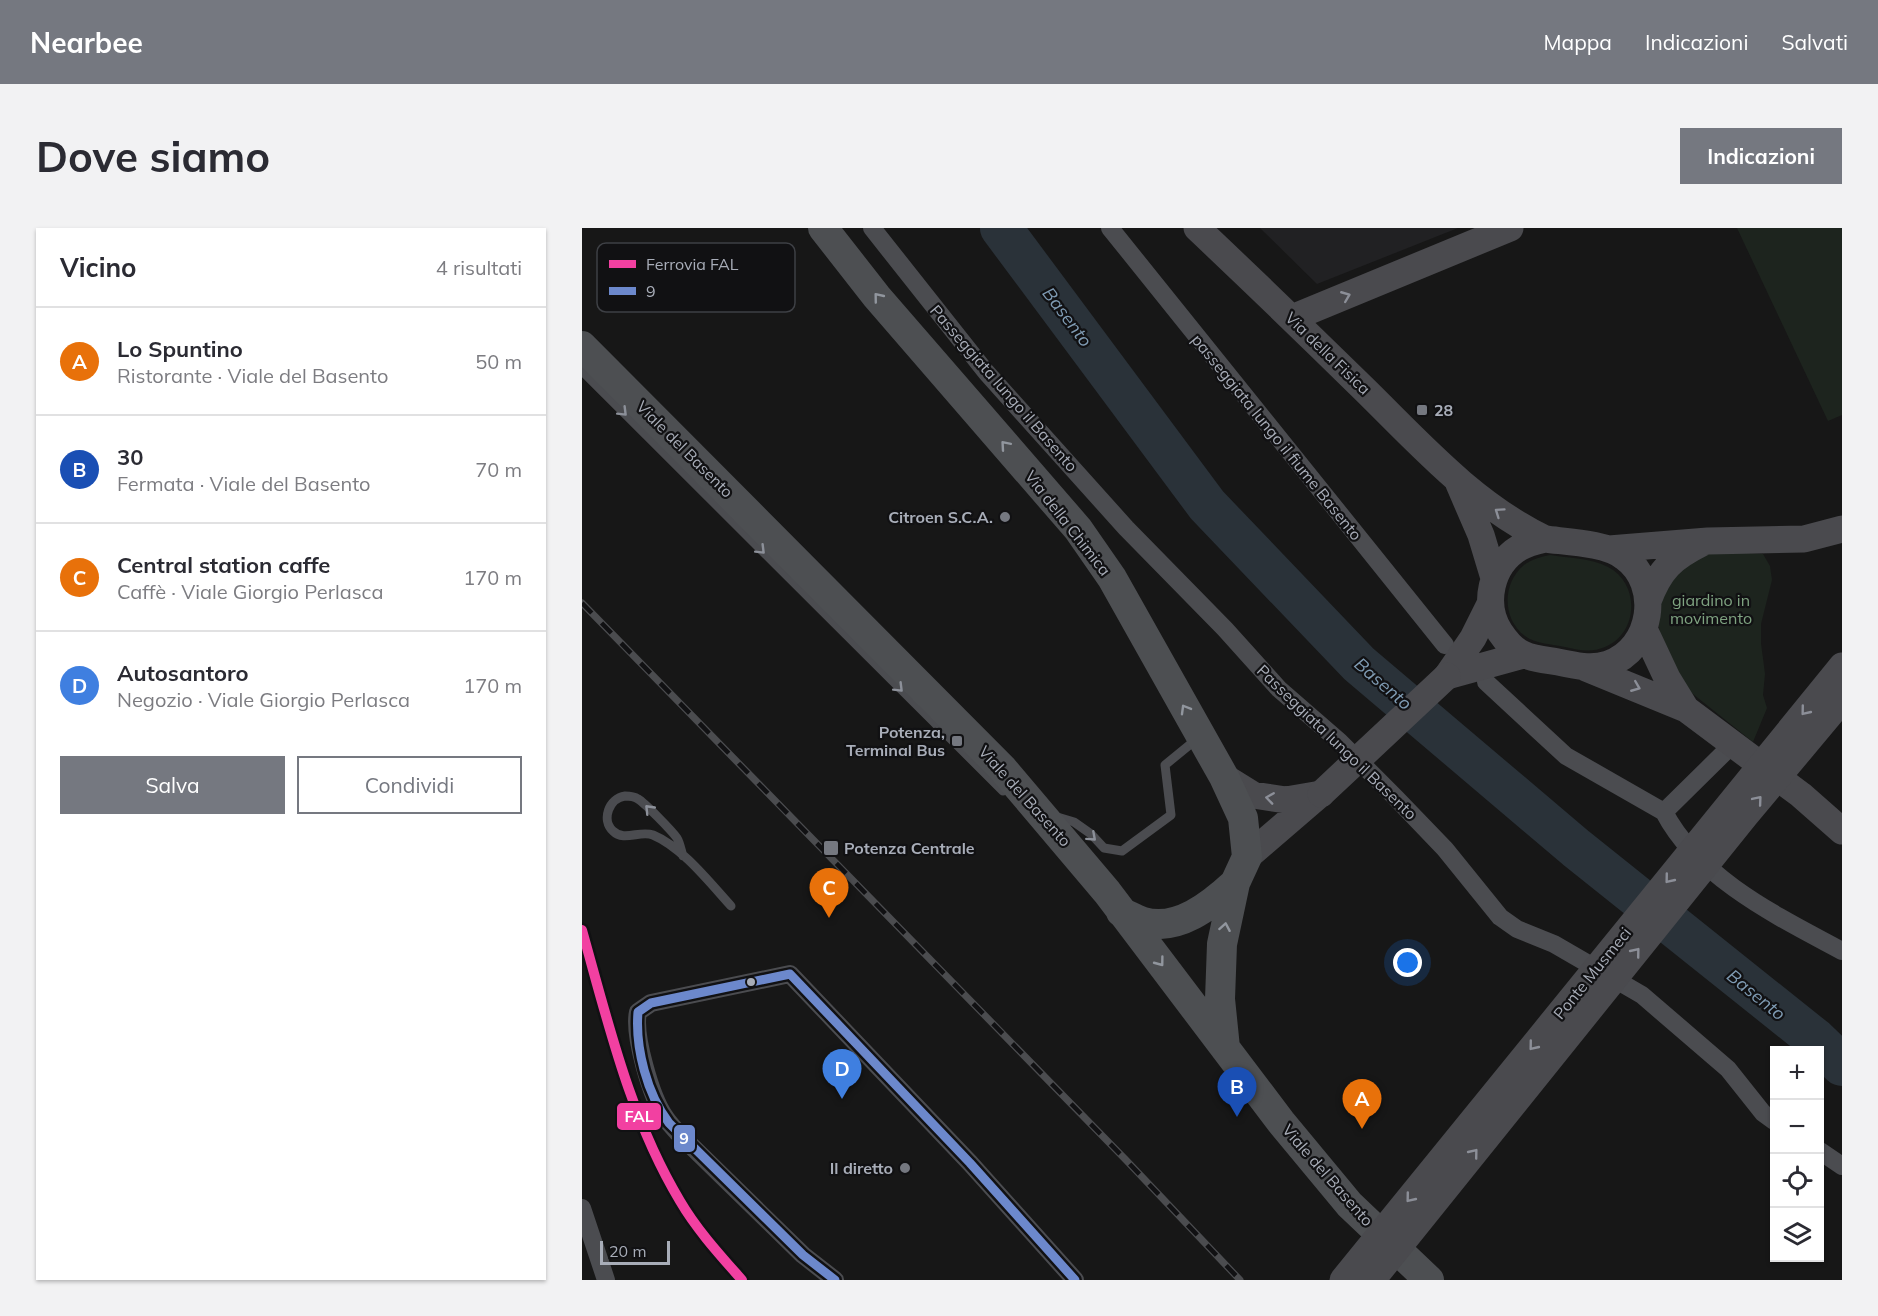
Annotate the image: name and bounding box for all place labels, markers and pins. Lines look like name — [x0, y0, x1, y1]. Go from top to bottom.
place label: 28 — [1434, 400, 1454, 420]
marker: 28 — [1415, 403, 1429, 417]
place label: Citroen S.C.A. — [888, 507, 993, 527]
marker: Citroen S.C.A. — [998, 510, 1012, 524]
place label: Potenza, Terminal Bus — [846, 722, 945, 760]
marker: Potenza, Terminal Bus — [950, 734, 964, 748]
place label: Potenza Centrale — [844, 838, 975, 858]
marker: Potenza Centrale — [822, 839, 840, 857]
pin: C — [810, 868, 848, 918]
unlabelled marker — [745, 976, 757, 988]
pin: D — [822, 1050, 862, 1099]
pin: B — [1218, 1068, 1256, 1117]
pin: A — [1342, 1080, 1382, 1129]
place label: Il diretto — [830, 1158, 893, 1178]
marker: Il diretto — [898, 1161, 912, 1175]

